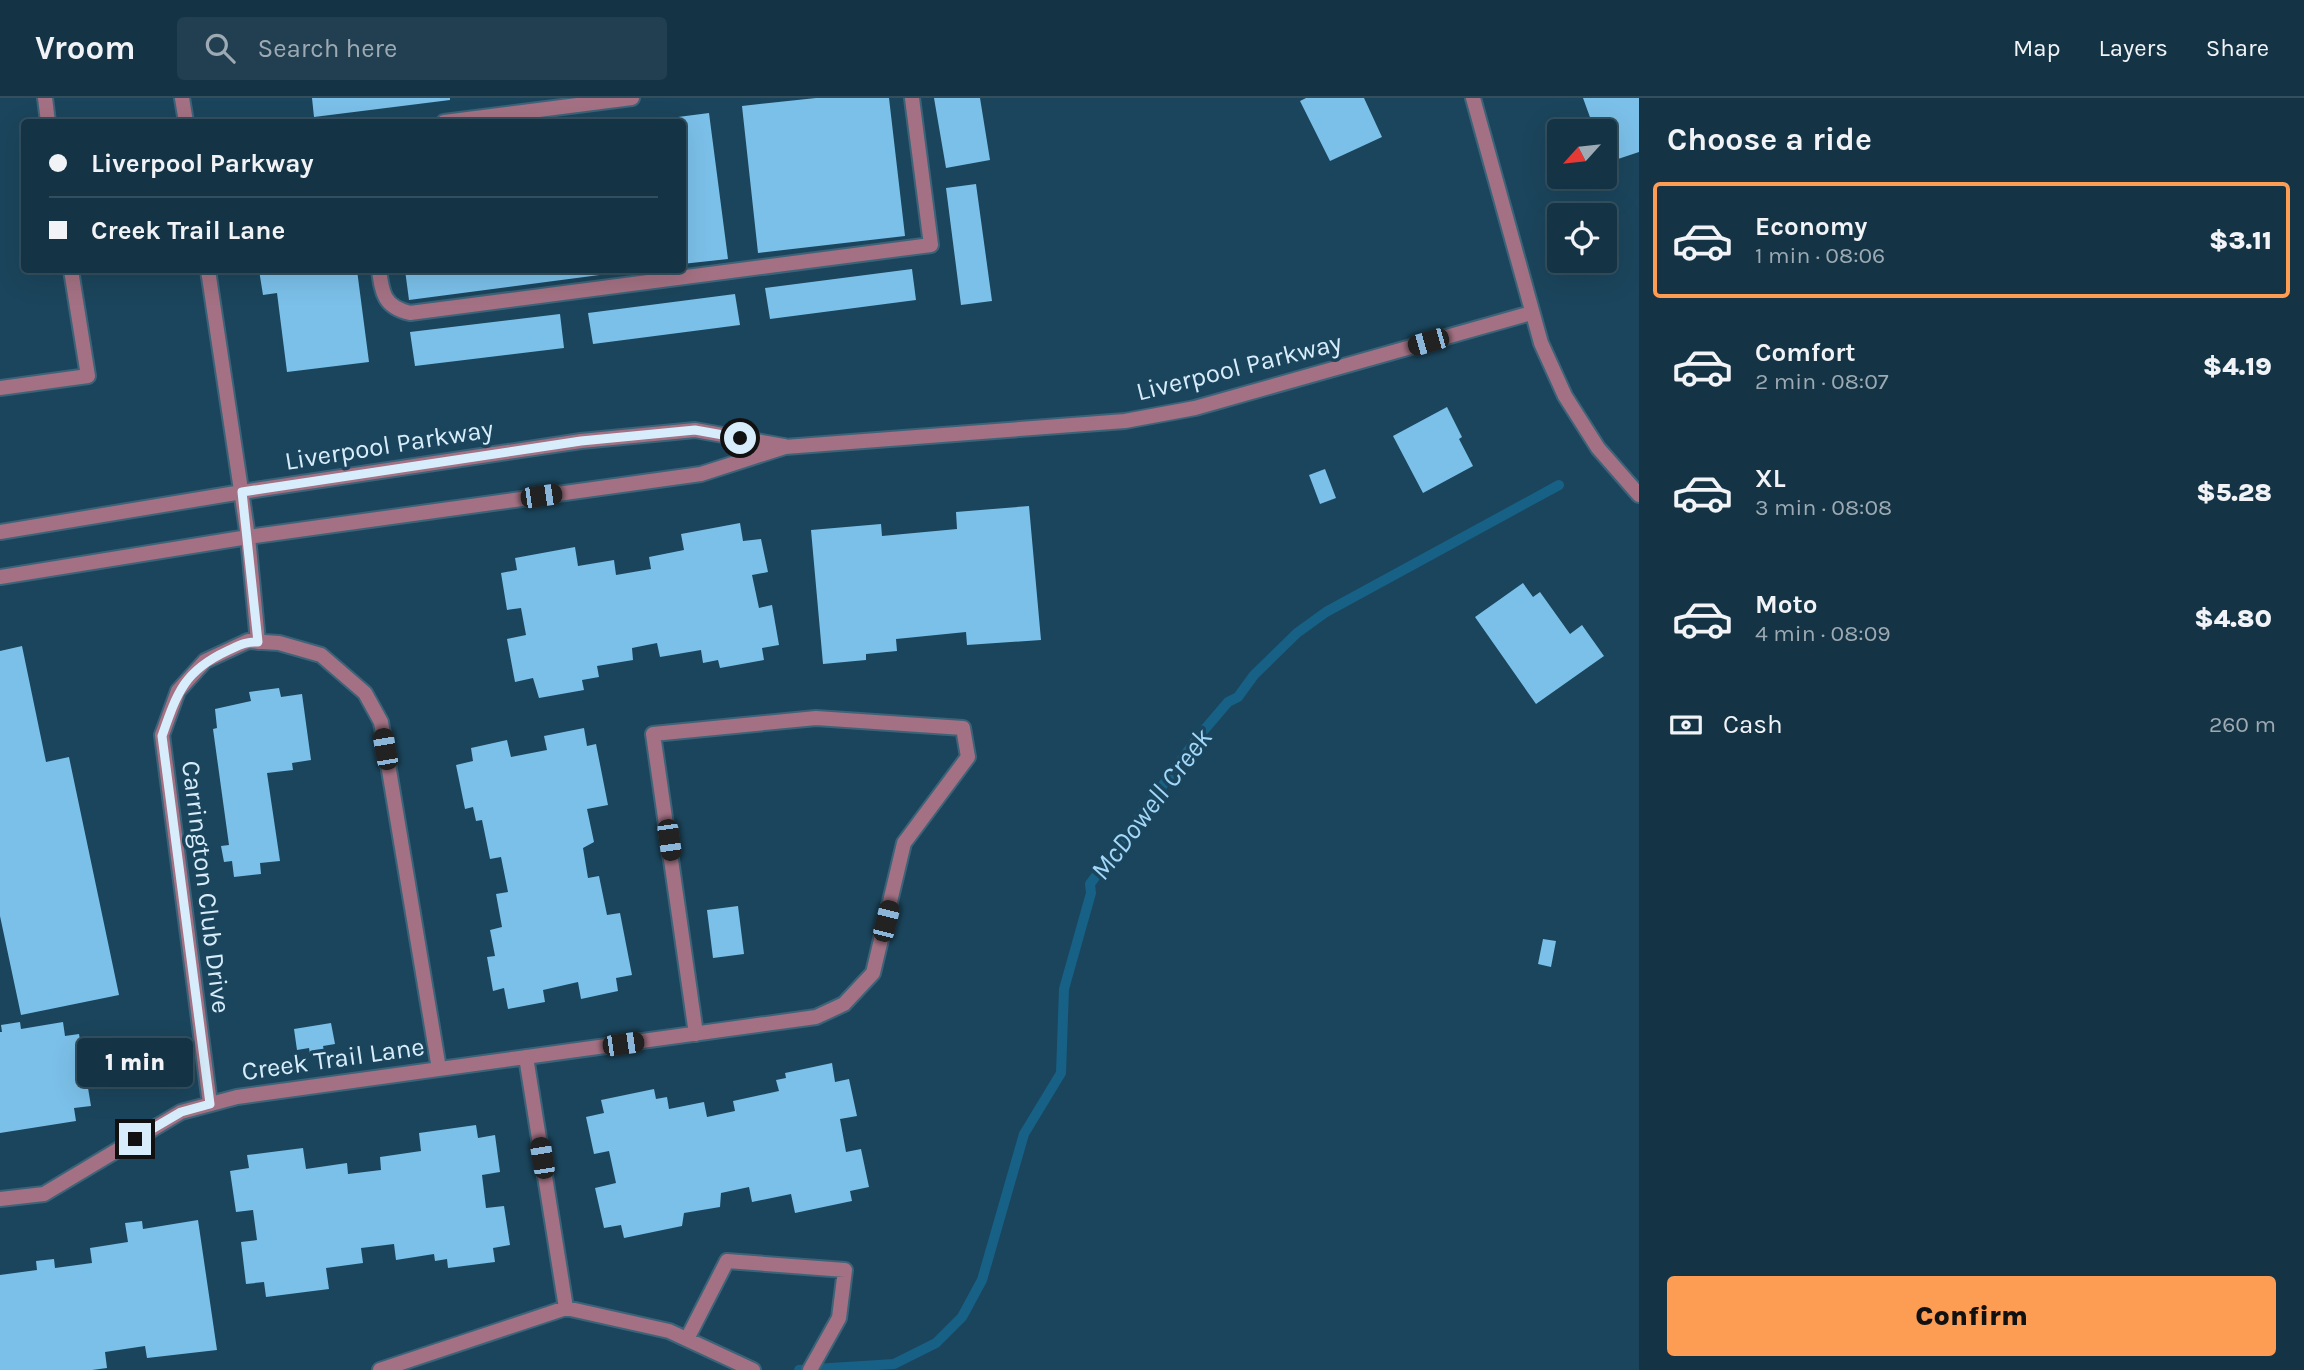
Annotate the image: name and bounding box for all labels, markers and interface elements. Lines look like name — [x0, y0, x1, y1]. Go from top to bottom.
search box — [177, 17, 667, 80]
text: Vroom — [35, 29, 135, 67]
icon: search — [201, 29, 239, 67]
text: Search here — [257, 33, 397, 64]
text: Map — [2013, 34, 2061, 62]
text: Layers — [2099, 34, 2168, 62]
text: Share — [2206, 34, 2269, 62]
north arrow — [1547, 119, 1617, 189]
map controls — [1547, 119, 1617, 273]
text: Choose a ride — [1667, 121, 1872, 158]
text: Liverpool Parkway — [91, 148, 314, 179]
button: locate — [1547, 203, 1617, 273]
icon: car — [1671, 209, 1734, 272]
text: Economy — [1755, 211, 1867, 242]
text: Creek Trail Lane — [91, 215, 285, 246]
text: $3.11 — [2209, 225, 2272, 256]
text: 1 min · 08:06 — [1755, 242, 1885, 269]
street label: Liverpool Parkway — [1133, 326, 1345, 408]
car — [1405, 326, 1452, 358]
icon: car — [1671, 335, 1734, 398]
text: Comfort — [1755, 337, 1856, 368]
text: $4.19 — [2203, 351, 2272, 382]
text: 2 min · 08:07 — [1755, 368, 1889, 395]
street label: Liverpool Parkway — [282, 413, 496, 477]
route start — [724, 422, 756, 454]
icon: car — [1671, 461, 1734, 524]
text: XL — [1755, 463, 1786, 494]
text: $5.28 — [2196, 477, 2272, 508]
car — [519, 483, 564, 509]
text: 3 min · 08:08 — [1755, 494, 1892, 521]
icon: car — [1671, 587, 1734, 650]
text: Moto — [1755, 589, 1817, 620]
text: $4.80 — [2194, 603, 2272, 634]
text: 4 min · 08:09 — [1755, 620, 1891, 647]
icon: cash — [1667, 706, 1705, 744]
text: Cash — [1723, 709, 1783, 740]
text: 260 m — [2209, 711, 2276, 738]
water label: McDowell Creek — [1083, 721, 1219, 886]
car — [372, 726, 399, 772]
street label: Carrington Club Drive — [175, 759, 237, 1015]
car — [656, 818, 683, 862]
car — [871, 898, 902, 944]
street label: Creek Trail Lane — [240, 1031, 426, 1087]
car — [601, 1031, 646, 1057]
callout: 1 min — [77, 1038, 193, 1086]
text: 1 min — [105, 1049, 165, 1076]
route end — [119, 1123, 151, 1155]
car — [529, 1136, 556, 1180]
button: Confirm — [1667, 1276, 2276, 1356]

